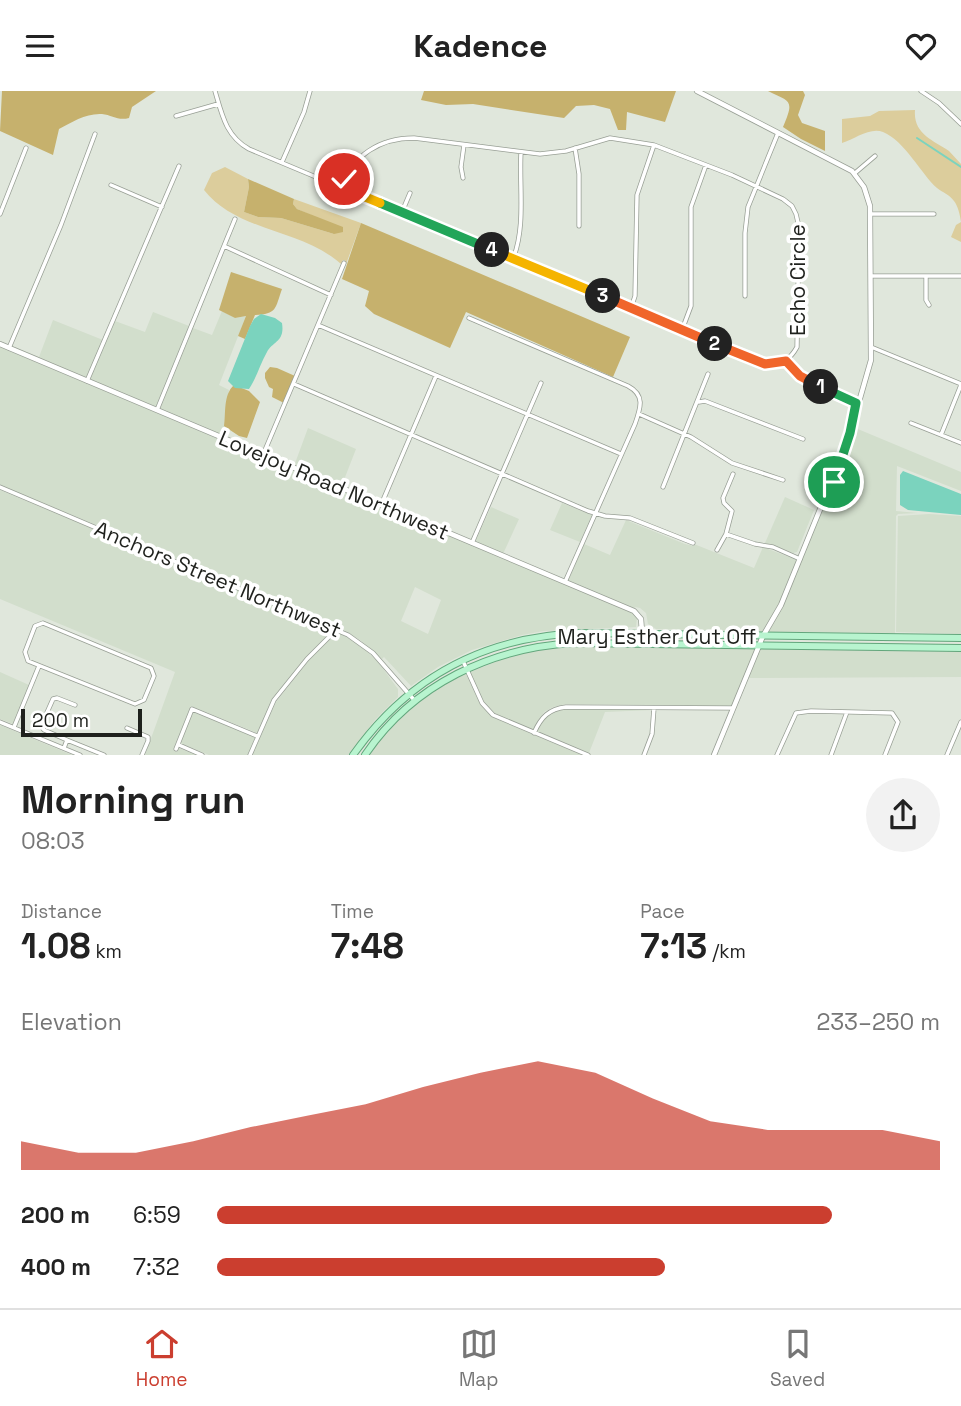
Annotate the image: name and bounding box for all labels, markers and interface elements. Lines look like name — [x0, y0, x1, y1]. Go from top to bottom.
text: Kadence — [413, 26, 548, 66]
icon: menu — [21, 27, 59, 65]
icon: heart — [902, 27, 940, 65]
pin — [314, 149, 374, 209]
icon: check — [325, 160, 363, 198]
street label: Echo Circle — [784, 224, 811, 336]
pin: 4 — [475, 233, 510, 267]
text: 4 — [485, 237, 498, 262]
pin: 3 — [586, 279, 620, 313]
text: 3 — [597, 283, 608, 308]
pin: 2 — [698, 327, 732, 361]
text: 2 — [709, 331, 720, 356]
pin: 1 — [804, 369, 838, 405]
text: 1 — [816, 374, 825, 399]
street label: Lovejoy Road Northwest — [215, 424, 453, 546]
pin — [804, 452, 864, 512]
icon: arrive — [815, 463, 853, 501]
street label: Anchors Street Northwest — [91, 515, 345, 643]
street label: Mary Esther Cut Off — [558, 623, 756, 650]
scale bar — [21, 706, 142, 738]
text: 200 m — [32, 708, 89, 733]
text: Morning run — [21, 776, 246, 824]
button: share — [866, 778, 940, 852]
text: 08:03 — [21, 826, 85, 856]
text: Distance — [21, 899, 102, 924]
text: Time — [331, 899, 374, 924]
text: Pace — [640, 899, 685, 924]
text: 1.08 — [21, 924, 91, 968]
text: 7:48 — [331, 924, 404, 968]
text: 7:13 — [640, 924, 707, 968]
text: km — [91, 939, 122, 964]
text: /km — [707, 939, 746, 964]
text: Elevation — [21, 1007, 122, 1037]
text: 233–250 m — [816, 1007, 940, 1037]
text: 200 m — [21, 1200, 90, 1230]
text: 6:59 — [133, 1200, 181, 1230]
text: 400 m — [21, 1252, 91, 1282]
text: 7:32 — [133, 1252, 180, 1282]
tab: Home — [136, 1325, 187, 1392]
tab: Map — [459, 1325, 498, 1392]
tab: Saved — [770, 1325, 825, 1392]

